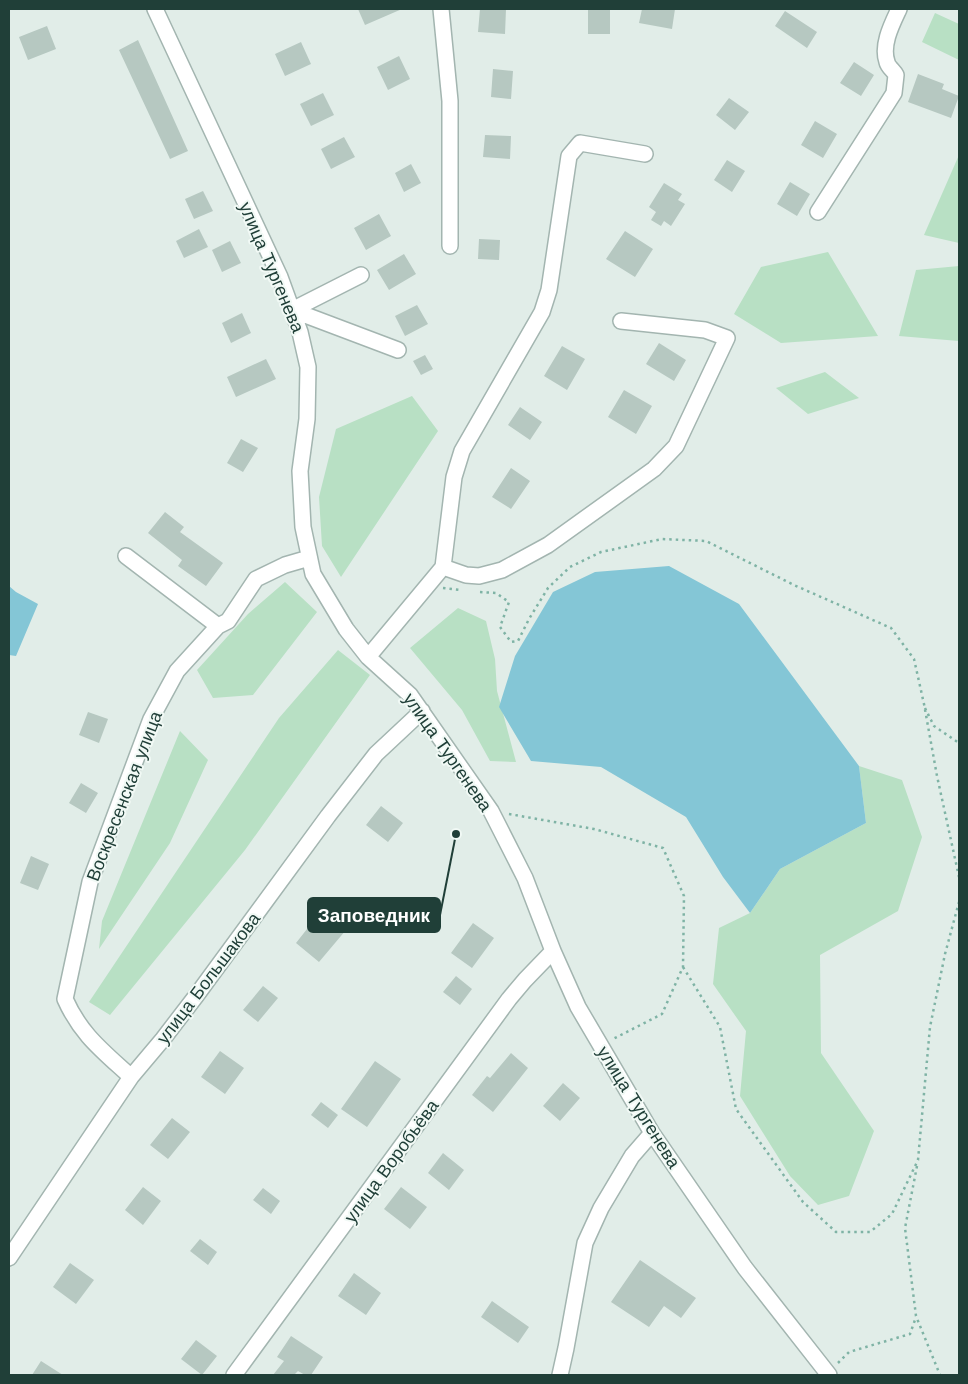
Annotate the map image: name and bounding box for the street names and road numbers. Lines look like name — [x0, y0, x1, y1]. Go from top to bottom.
street label: улица Тургенева — [235, 198, 309, 336]
street label: улица Тургенева — [399, 689, 497, 816]
street label: Воскресенская улица — [82, 707, 167, 884]
street label: улица Большакова — [152, 907, 265, 1048]
street label: улица Тургенева — [593, 1042, 685, 1173]
street label: улица Воробьёва — [339, 1095, 443, 1227]

